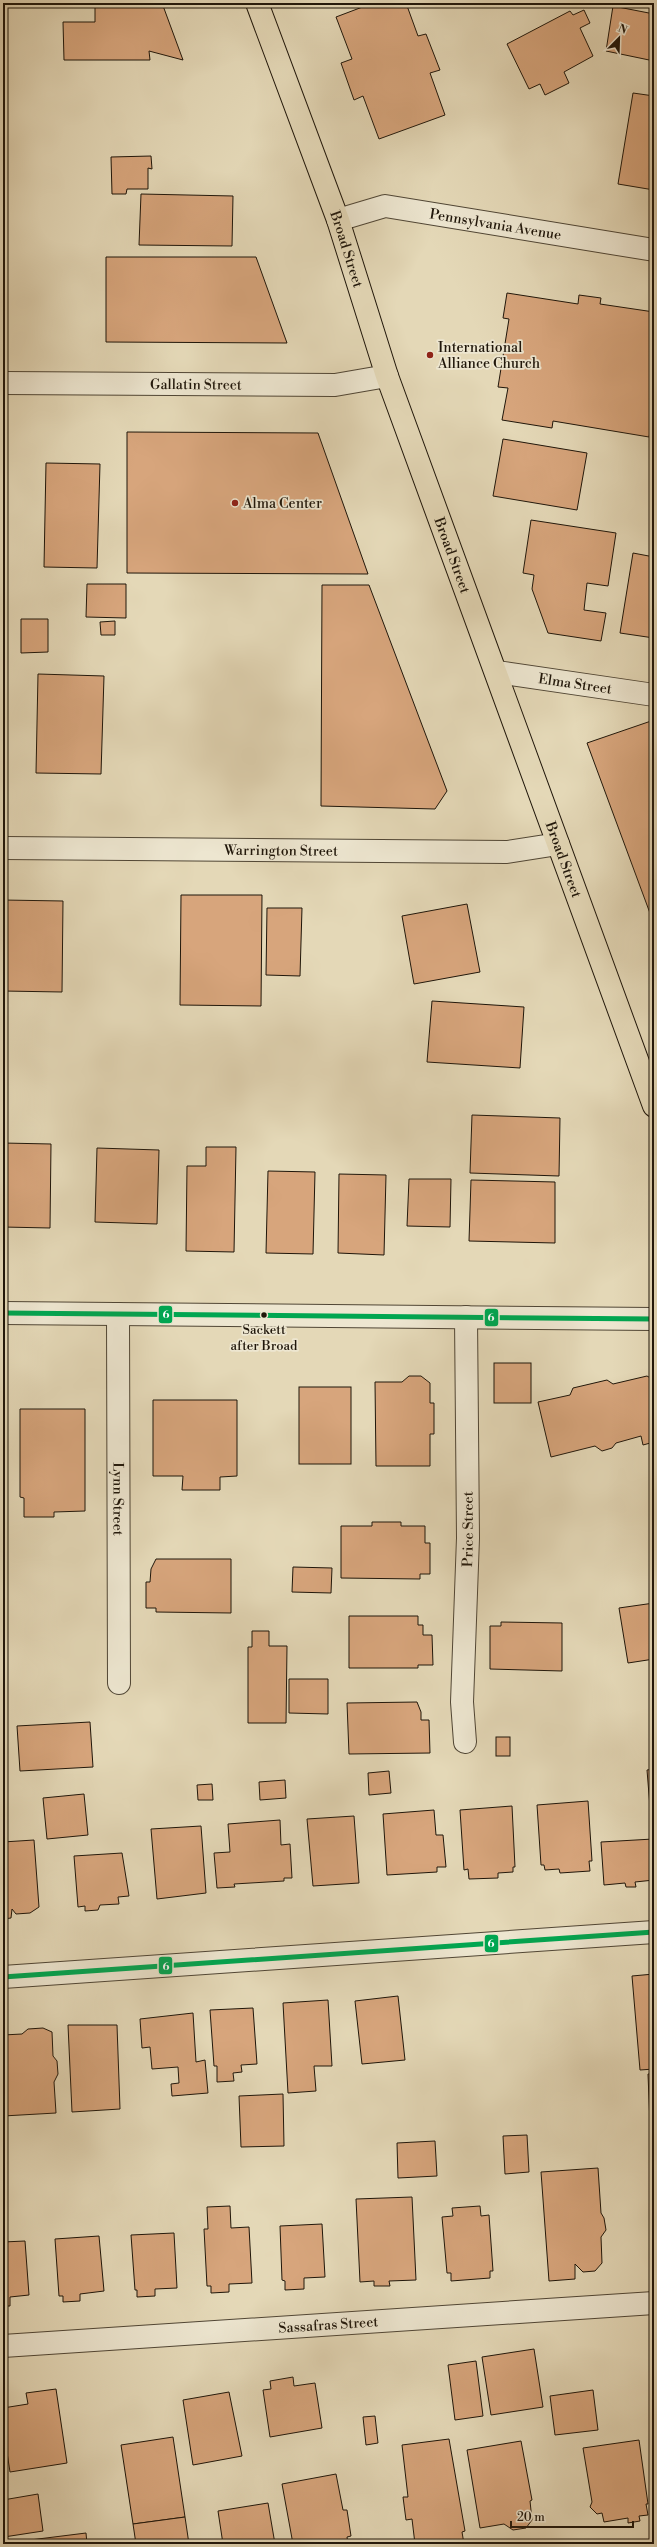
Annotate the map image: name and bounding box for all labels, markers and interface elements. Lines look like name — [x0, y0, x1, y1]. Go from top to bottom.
north arrow — [599, 18, 639, 58]
text: N — [616, 22, 630, 38]
street label: Pennsylvania Avenue — [428, 205, 562, 245]
street label: Broad Street — [325, 207, 367, 290]
place label: International Alliance Church — [437, 339, 541, 373]
marker: International Alliance Church — [425, 350, 435, 360]
street label: Gallatin Street — [150, 376, 242, 394]
place label: Alma Center — [242, 495, 322, 513]
marker: Alma Center — [230, 498, 240, 508]
street label: Broad Street — [429, 514, 474, 596]
street label: Elma Street — [537, 670, 613, 699]
street label: Broad Street — [540, 818, 585, 900]
street label: Warrington Street — [223, 842, 338, 861]
line badge: 6 — [158, 1305, 173, 1324]
text: 6 — [163, 1308, 170, 1322]
line badge: 6 — [484, 1308, 499, 1327]
marker: Sackett after Broad — [259, 1310, 269, 1320]
text: 6 — [488, 1311, 495, 1325]
place label: Sackett after Broad — [231, 1322, 298, 1354]
street label: Lynn Street — [108, 1462, 127, 1536]
street label: Price Street — [459, 1491, 478, 1567]
line badge: 6 — [484, 1934, 499, 1953]
text: 6 — [488, 1937, 495, 1951]
line badge: 6 — [158, 1956, 173, 1975]
text: 6 — [163, 1960, 170, 1974]
street label: Sassafras Street — [278, 2313, 379, 2338]
scale bar — [511, 2503, 633, 2529]
text: 20 m — [517, 2510, 545, 2525]

